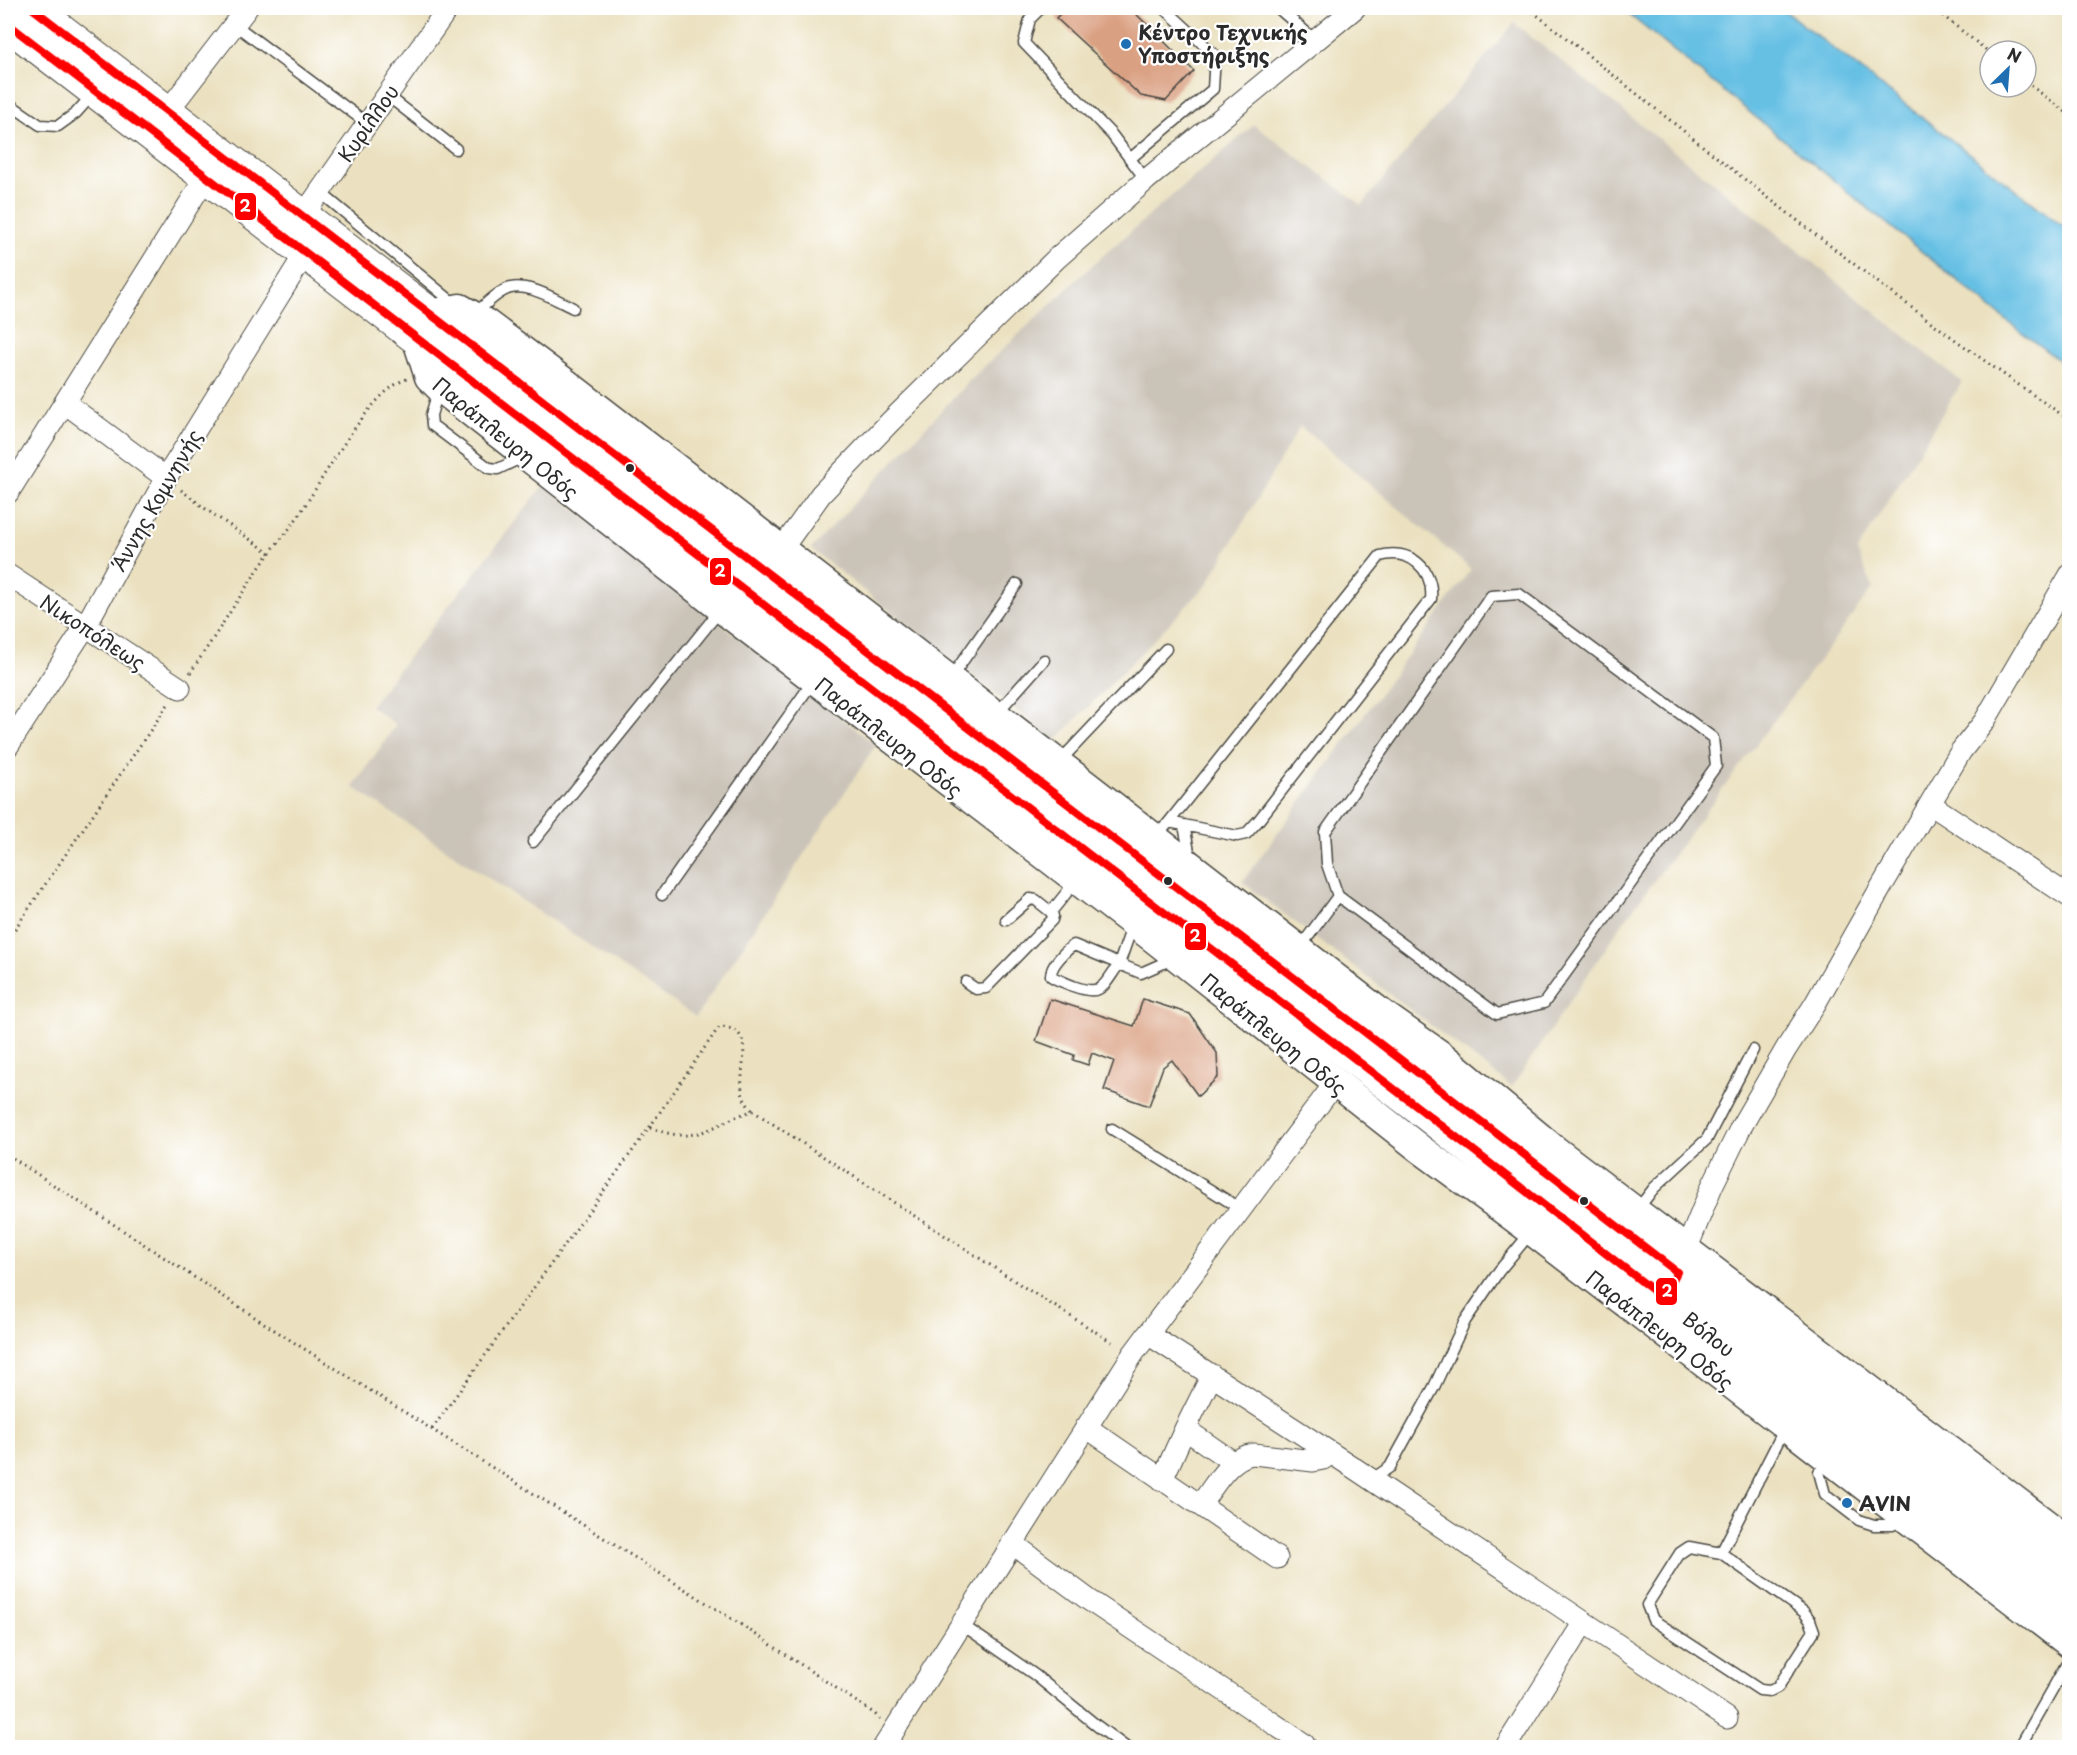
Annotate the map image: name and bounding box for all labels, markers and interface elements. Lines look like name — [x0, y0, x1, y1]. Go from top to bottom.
place label: Κέντρο Τεχνικής Υποστήριξης — [1138, 17, 1308, 70]
marker: Κέντρο Τεχνικής Υποστήριξης — [1119, 37, 1133, 51]
north arrow — [1978, 39, 2038, 99]
text: N — [2004, 41, 2026, 68]
street label: Κυρίλλου — [330, 78, 406, 168]
line badge: 2 — [234, 192, 257, 221]
text: 2 — [239, 193, 251, 217]
street label: Παράπλευρη Οδός — [427, 370, 585, 506]
street label: Άννης Κομνηνής — [103, 423, 209, 577]
unlabelled marker — [624, 462, 636, 474]
line badge: 2 — [709, 557, 732, 586]
text: 2 — [714, 558, 726, 582]
street label: Νικοπόλεως — [34, 587, 152, 677]
street label: Παράπλευρη Οδός — [809, 670, 969, 804]
unlabelled marker — [1162, 875, 1174, 887]
line badge: 2 — [1184, 922, 1207, 951]
text: 2 — [1189, 923, 1201, 947]
street label: Παράπλευρη Οδός — [1195, 966, 1353, 1102]
unlabelled marker — [1578, 1195, 1590, 1207]
street label: Παράπλευρη Οδός — [1580, 1263, 1740, 1397]
line badge: 2 — [1655, 1277, 1678, 1306]
text: 2 — [1661, 1278, 1673, 1302]
street label: Βόλου — [1677, 1304, 1741, 1364]
place label: AVIN — [1859, 1488, 1911, 1518]
marker: AVIN — [1840, 1496, 1854, 1510]

